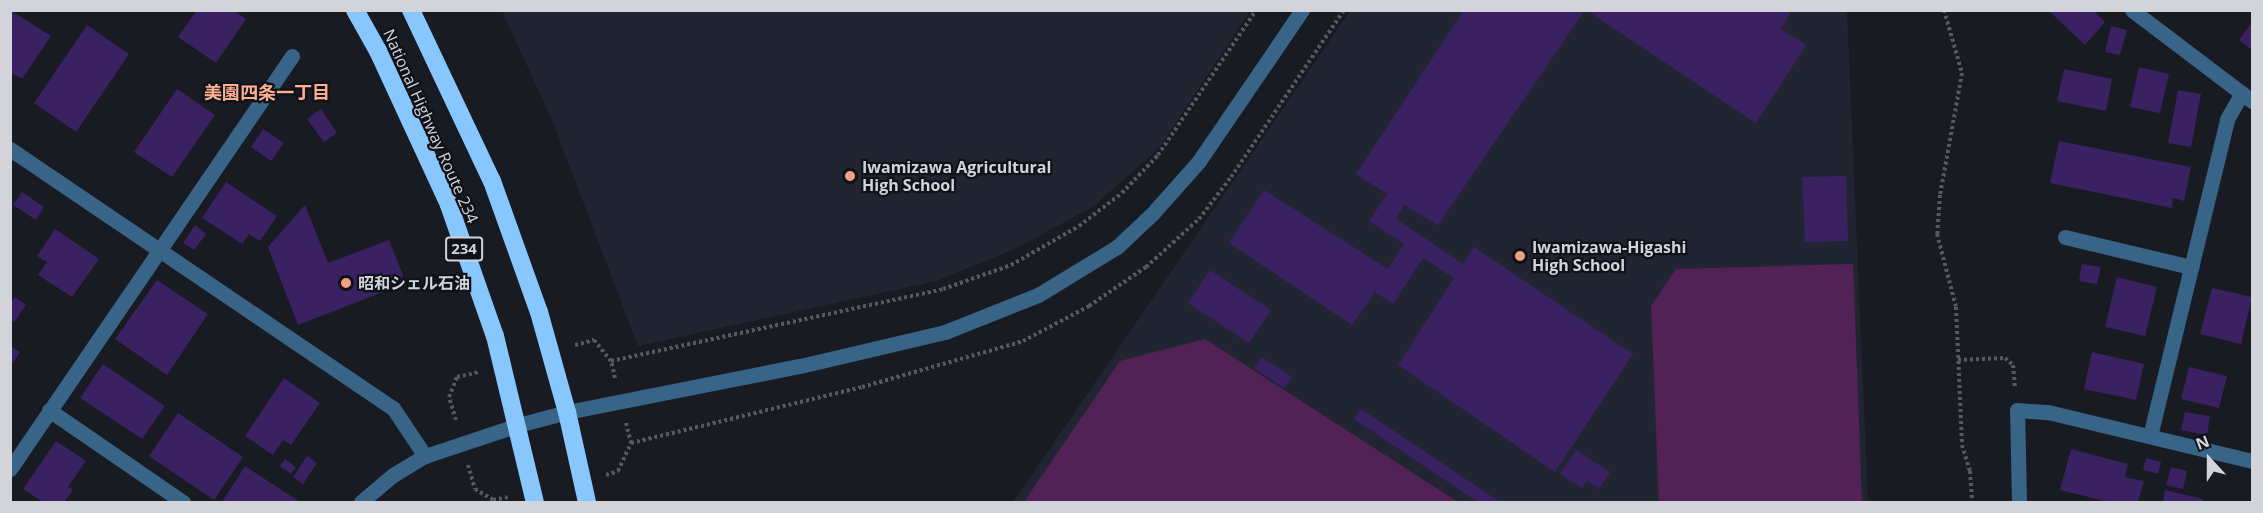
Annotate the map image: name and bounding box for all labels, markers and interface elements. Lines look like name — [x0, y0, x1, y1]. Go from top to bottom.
street label: National Highway Route 234 — [379, 26, 483, 226]
district label: 美園四条一丁目 — [204, 81, 330, 103]
place label: Iwamizawa Agricultural High School — [862, 157, 1051, 195]
marker: Iwamizawa Agricultural High School — [843, 169, 857, 183]
road number: 234 — [444, 237, 484, 261]
place label: Iwamizawa-Higashi High School — [1532, 237, 1686, 275]
marker: Iwamizawa-Higashi High School — [1513, 249, 1527, 263]
place label: 昭和シェル石油 — [358, 273, 470, 293]
marker: 昭和シェル石油 — [339, 276, 353, 290]
north arrow — [2179, 429, 2239, 489]
text: N — [2193, 430, 2213, 455]

